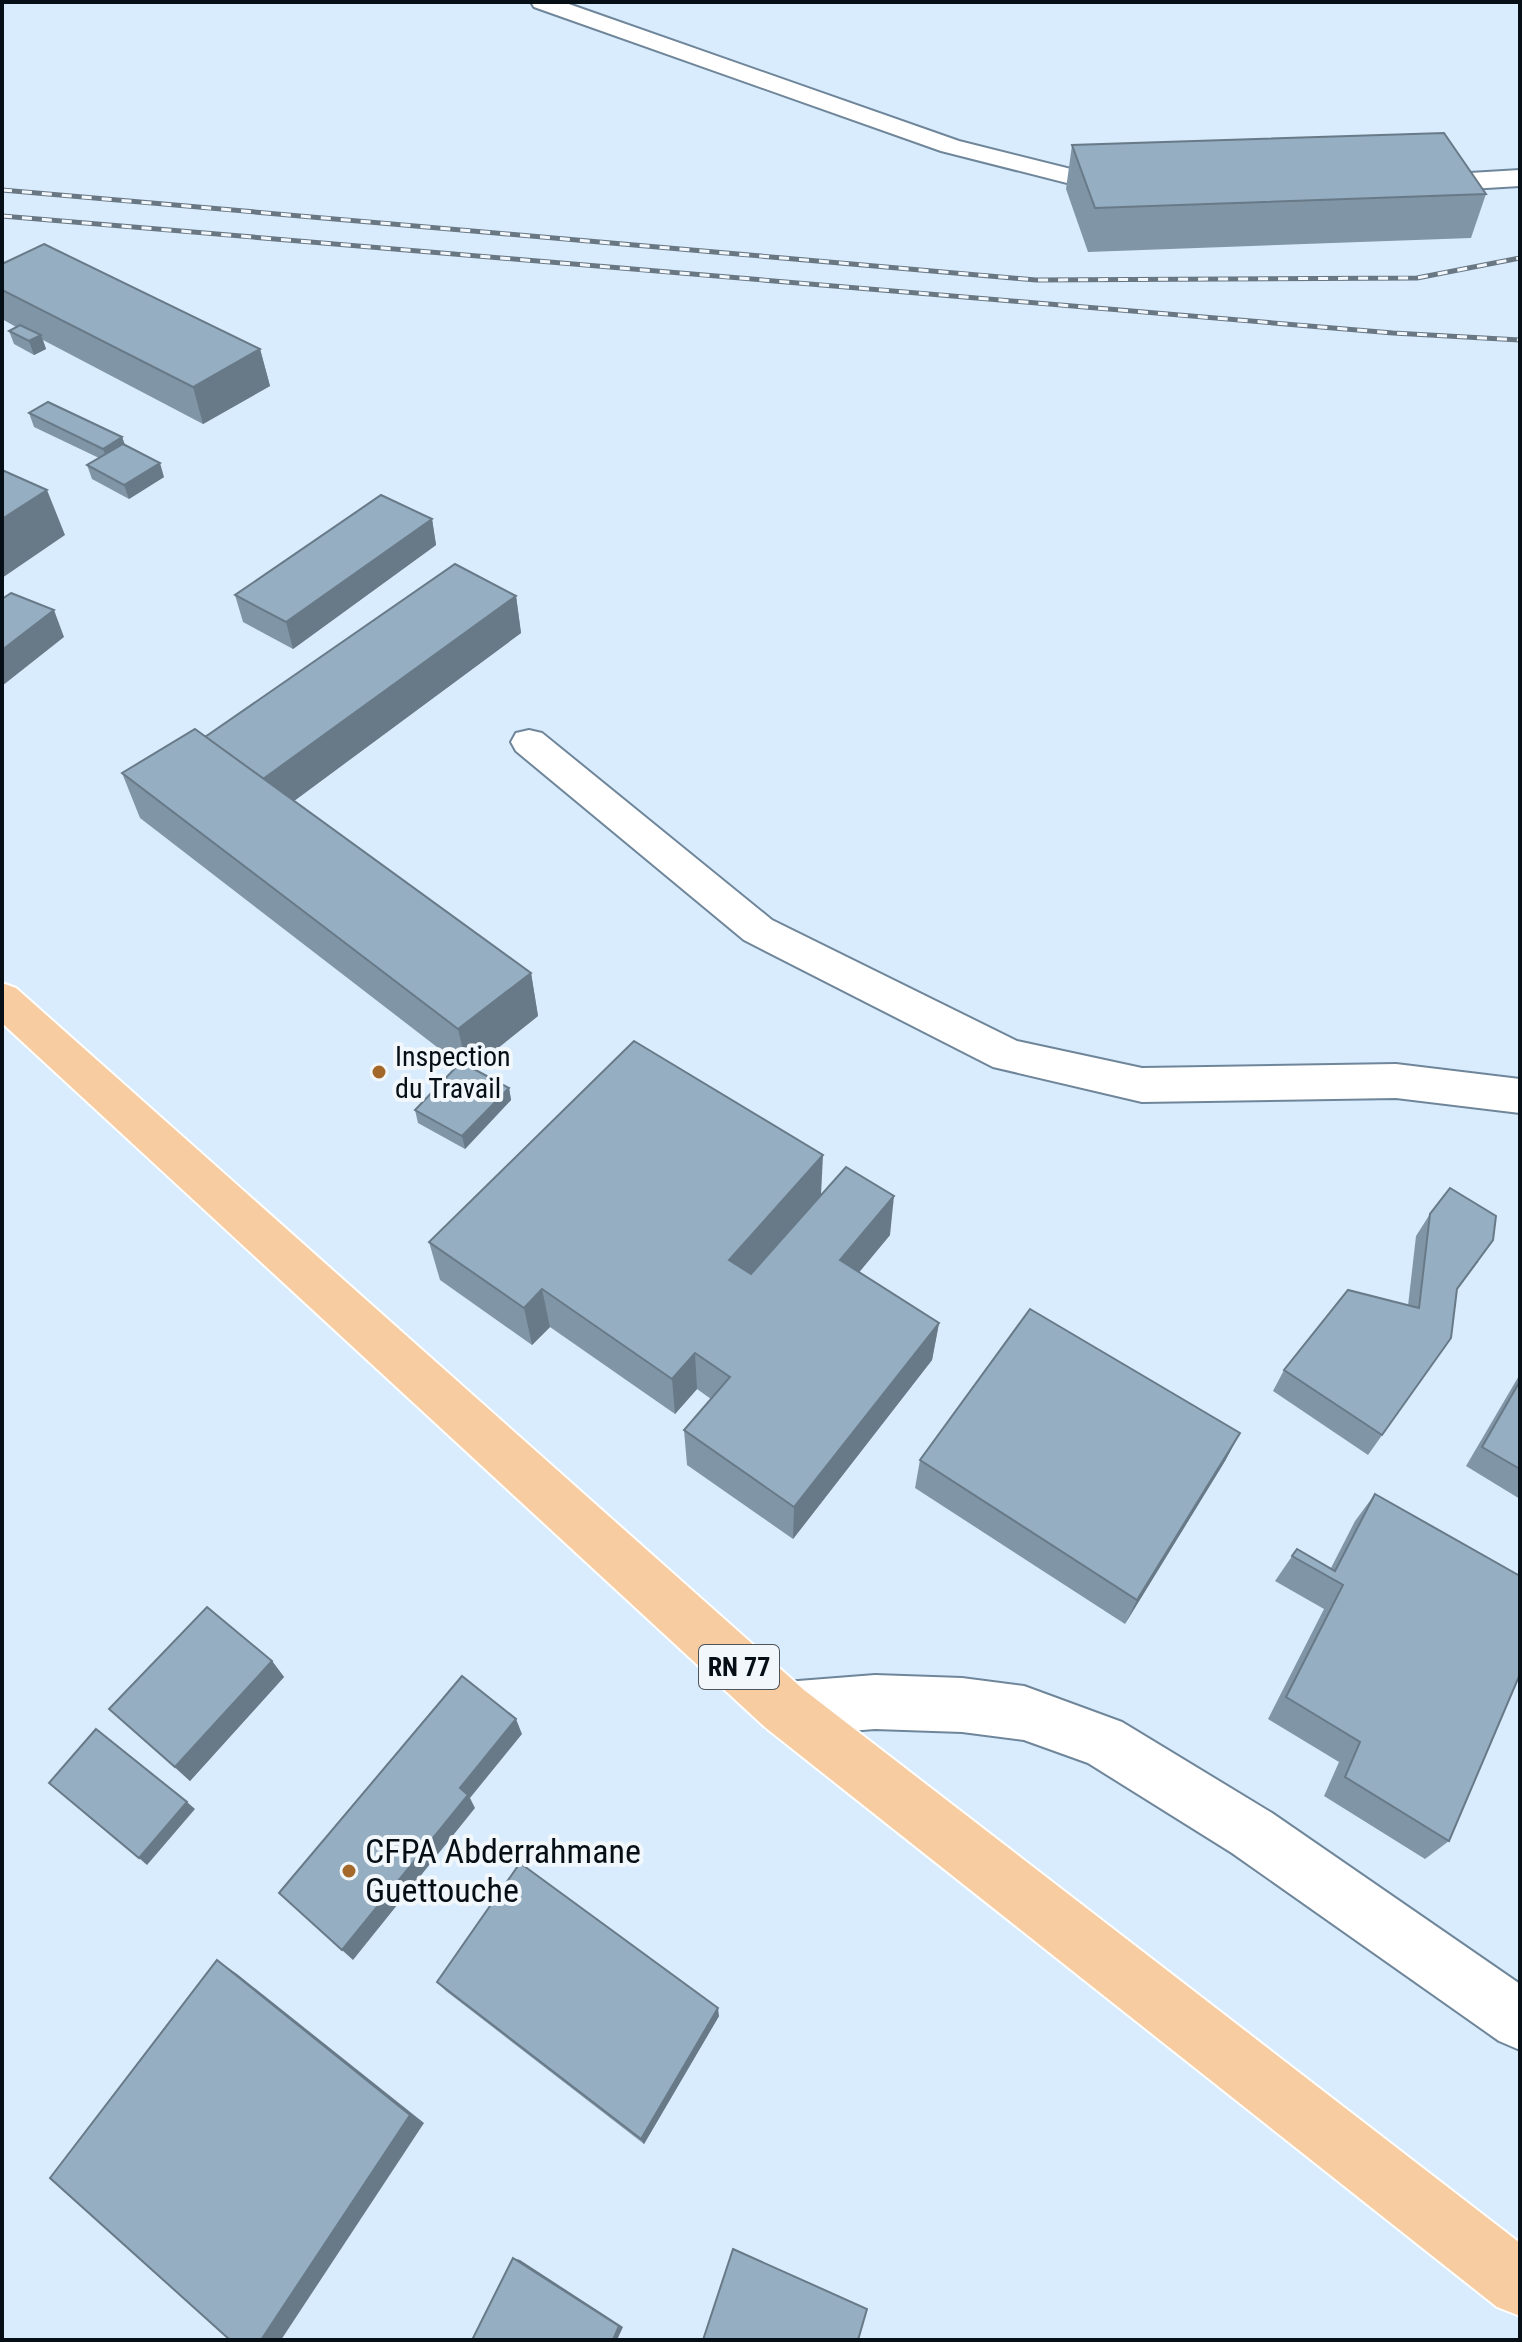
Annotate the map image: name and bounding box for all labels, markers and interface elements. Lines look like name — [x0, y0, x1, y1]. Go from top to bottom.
place label: Inspection du Travail — [395, 1040, 511, 1105]
marker: Inspection du Travail — [370, 1063, 388, 1081]
road number: RN 77 — [699, 1645, 779, 1689]
place label: CFPA Abderrahmane Guettouche — [365, 1831, 641, 1910]
marker: CFPA Abderrahmane Guettouche — [340, 1862, 358, 1880]

